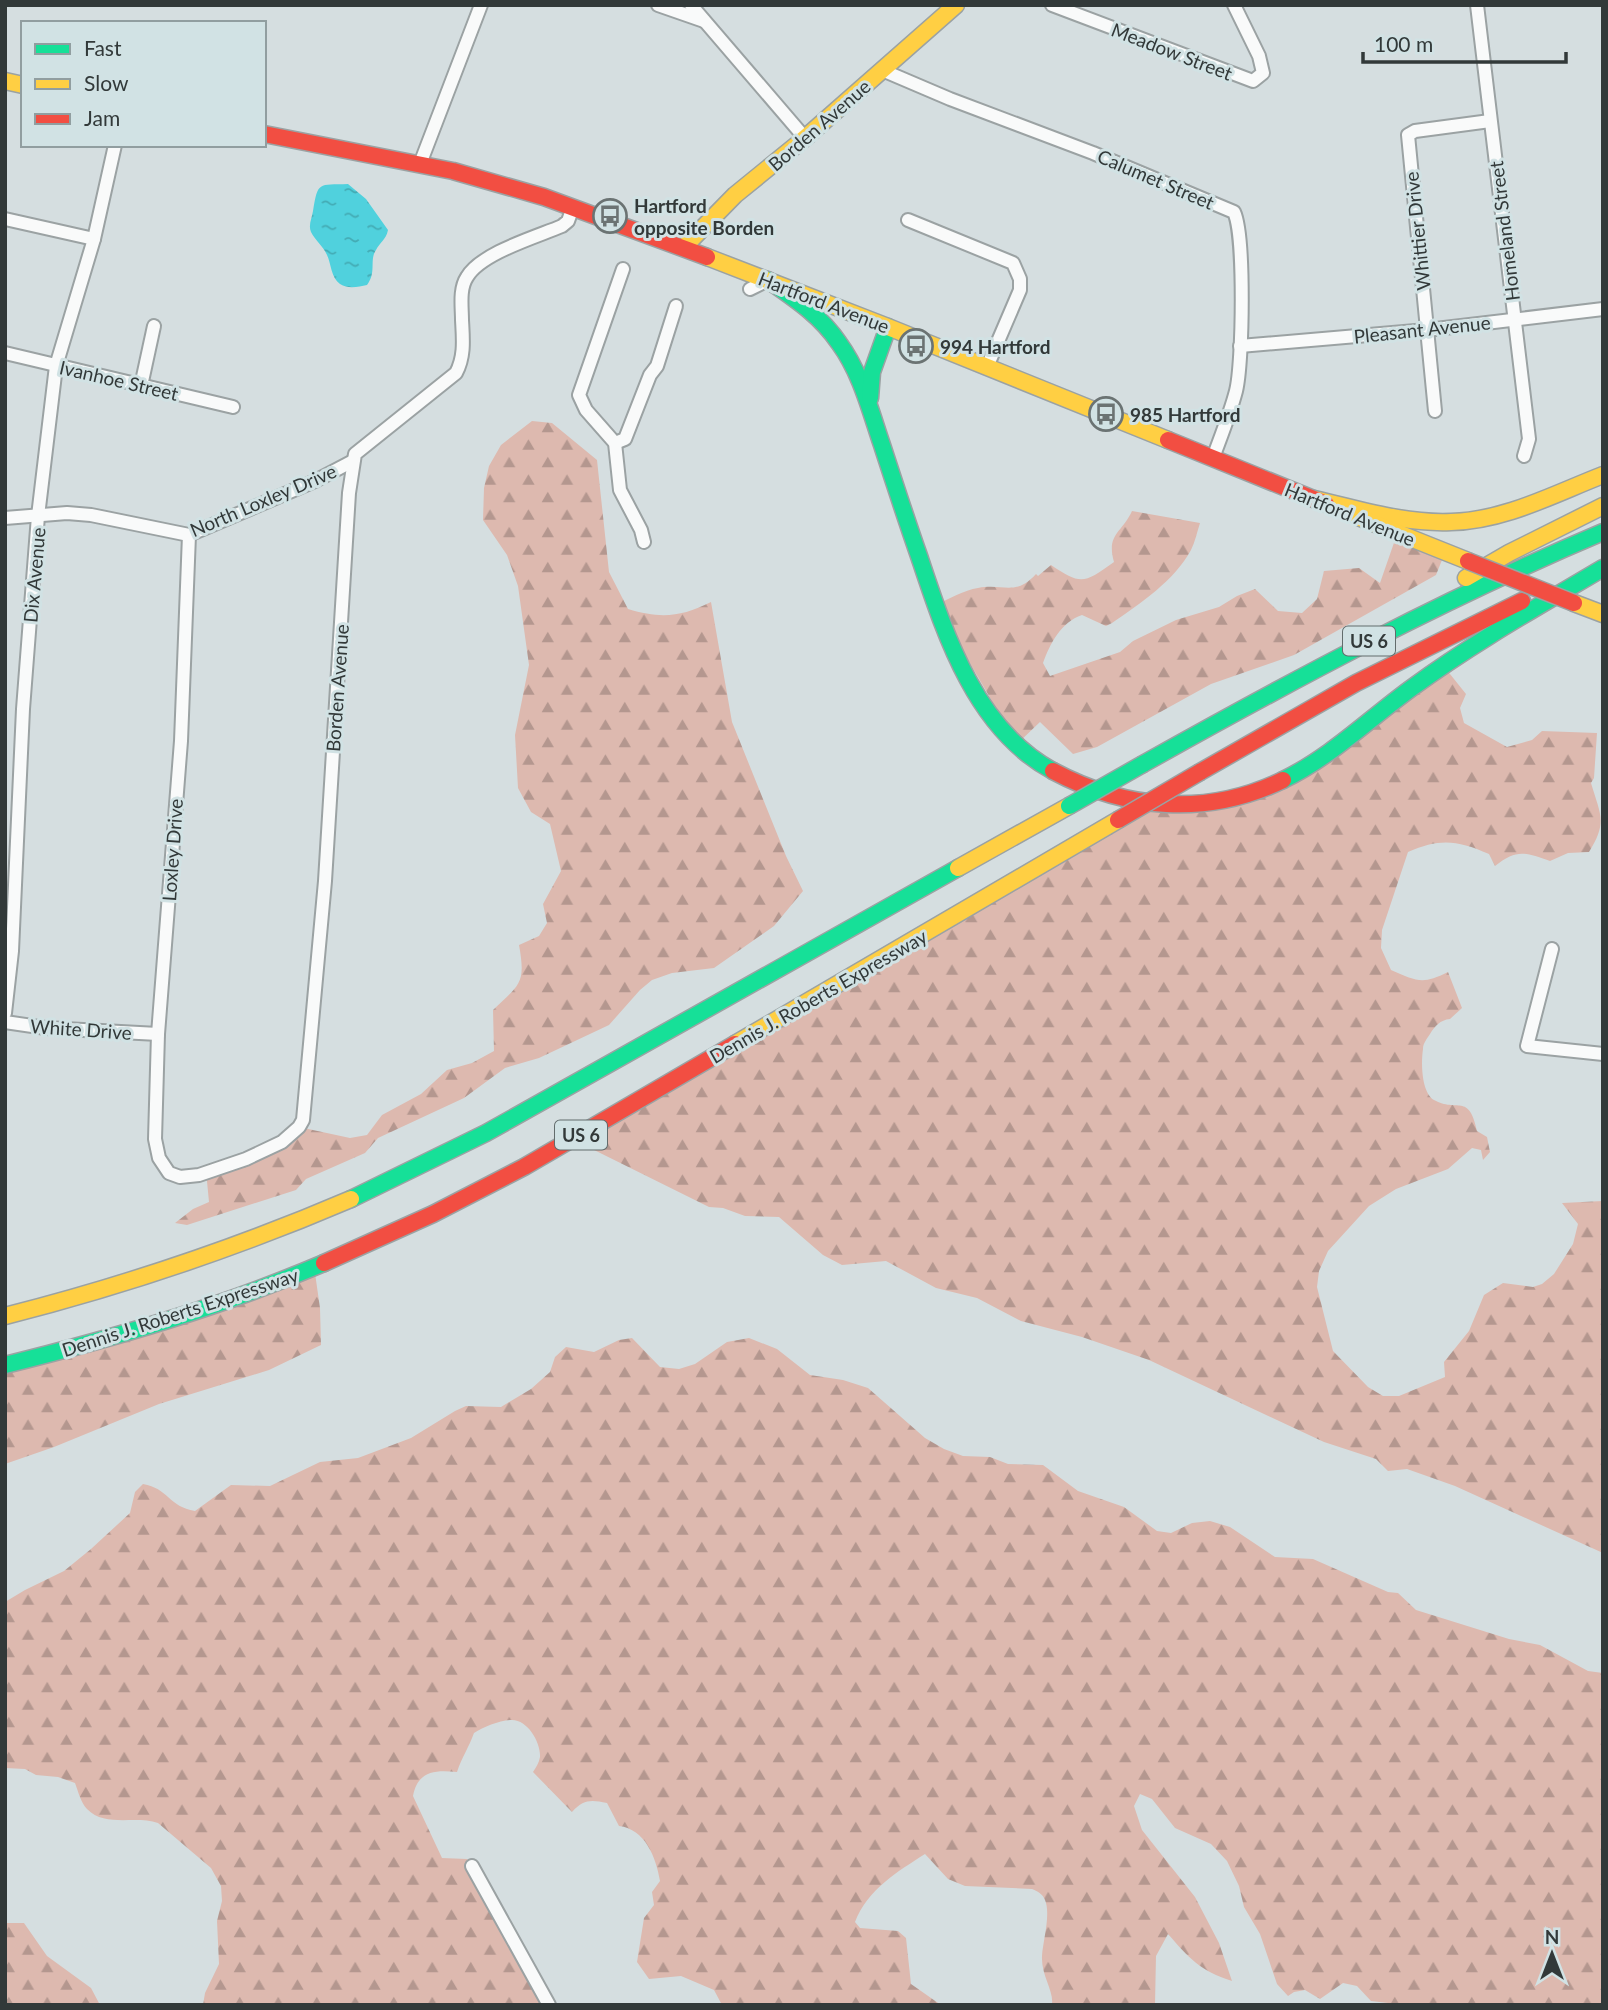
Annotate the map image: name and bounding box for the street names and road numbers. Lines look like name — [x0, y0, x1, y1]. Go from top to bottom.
street label: Meadow Street — [1108, 17, 1236, 85]
street label: Borden Avenue — [763, 74, 875, 176]
street label: Calumet Street — [1094, 144, 1218, 214]
street label: Homeland Street — [1484, 160, 1524, 302]
street label: Whittier Drive — [1399, 171, 1435, 291]
street label: Hartford Avenue — [755, 266, 893, 338]
street label: Pleasant Avenue — [1352, 310, 1492, 348]
street label: Ivanhoe Street — [57, 355, 181, 405]
street label: North Loxley Drive — [186, 459, 340, 541]
street label: Hartford Avenue — [1282, 477, 1418, 551]
street label: Dix Avenue — [18, 526, 50, 624]
street label: Borden Avenue — [321, 623, 353, 753]
road number: US 6 — [1343, 626, 1395, 656]
street label: Loxley Drive — [157, 798, 187, 902]
street label: Dennis J. Roberts Expressway — [705, 924, 931, 1068]
street label: White Drive — [29, 1014, 133, 1044]
road number: US 6 — [555, 1120, 607, 1150]
street label: Dennis J. Roberts Expressway — [59, 1263, 301, 1361]

